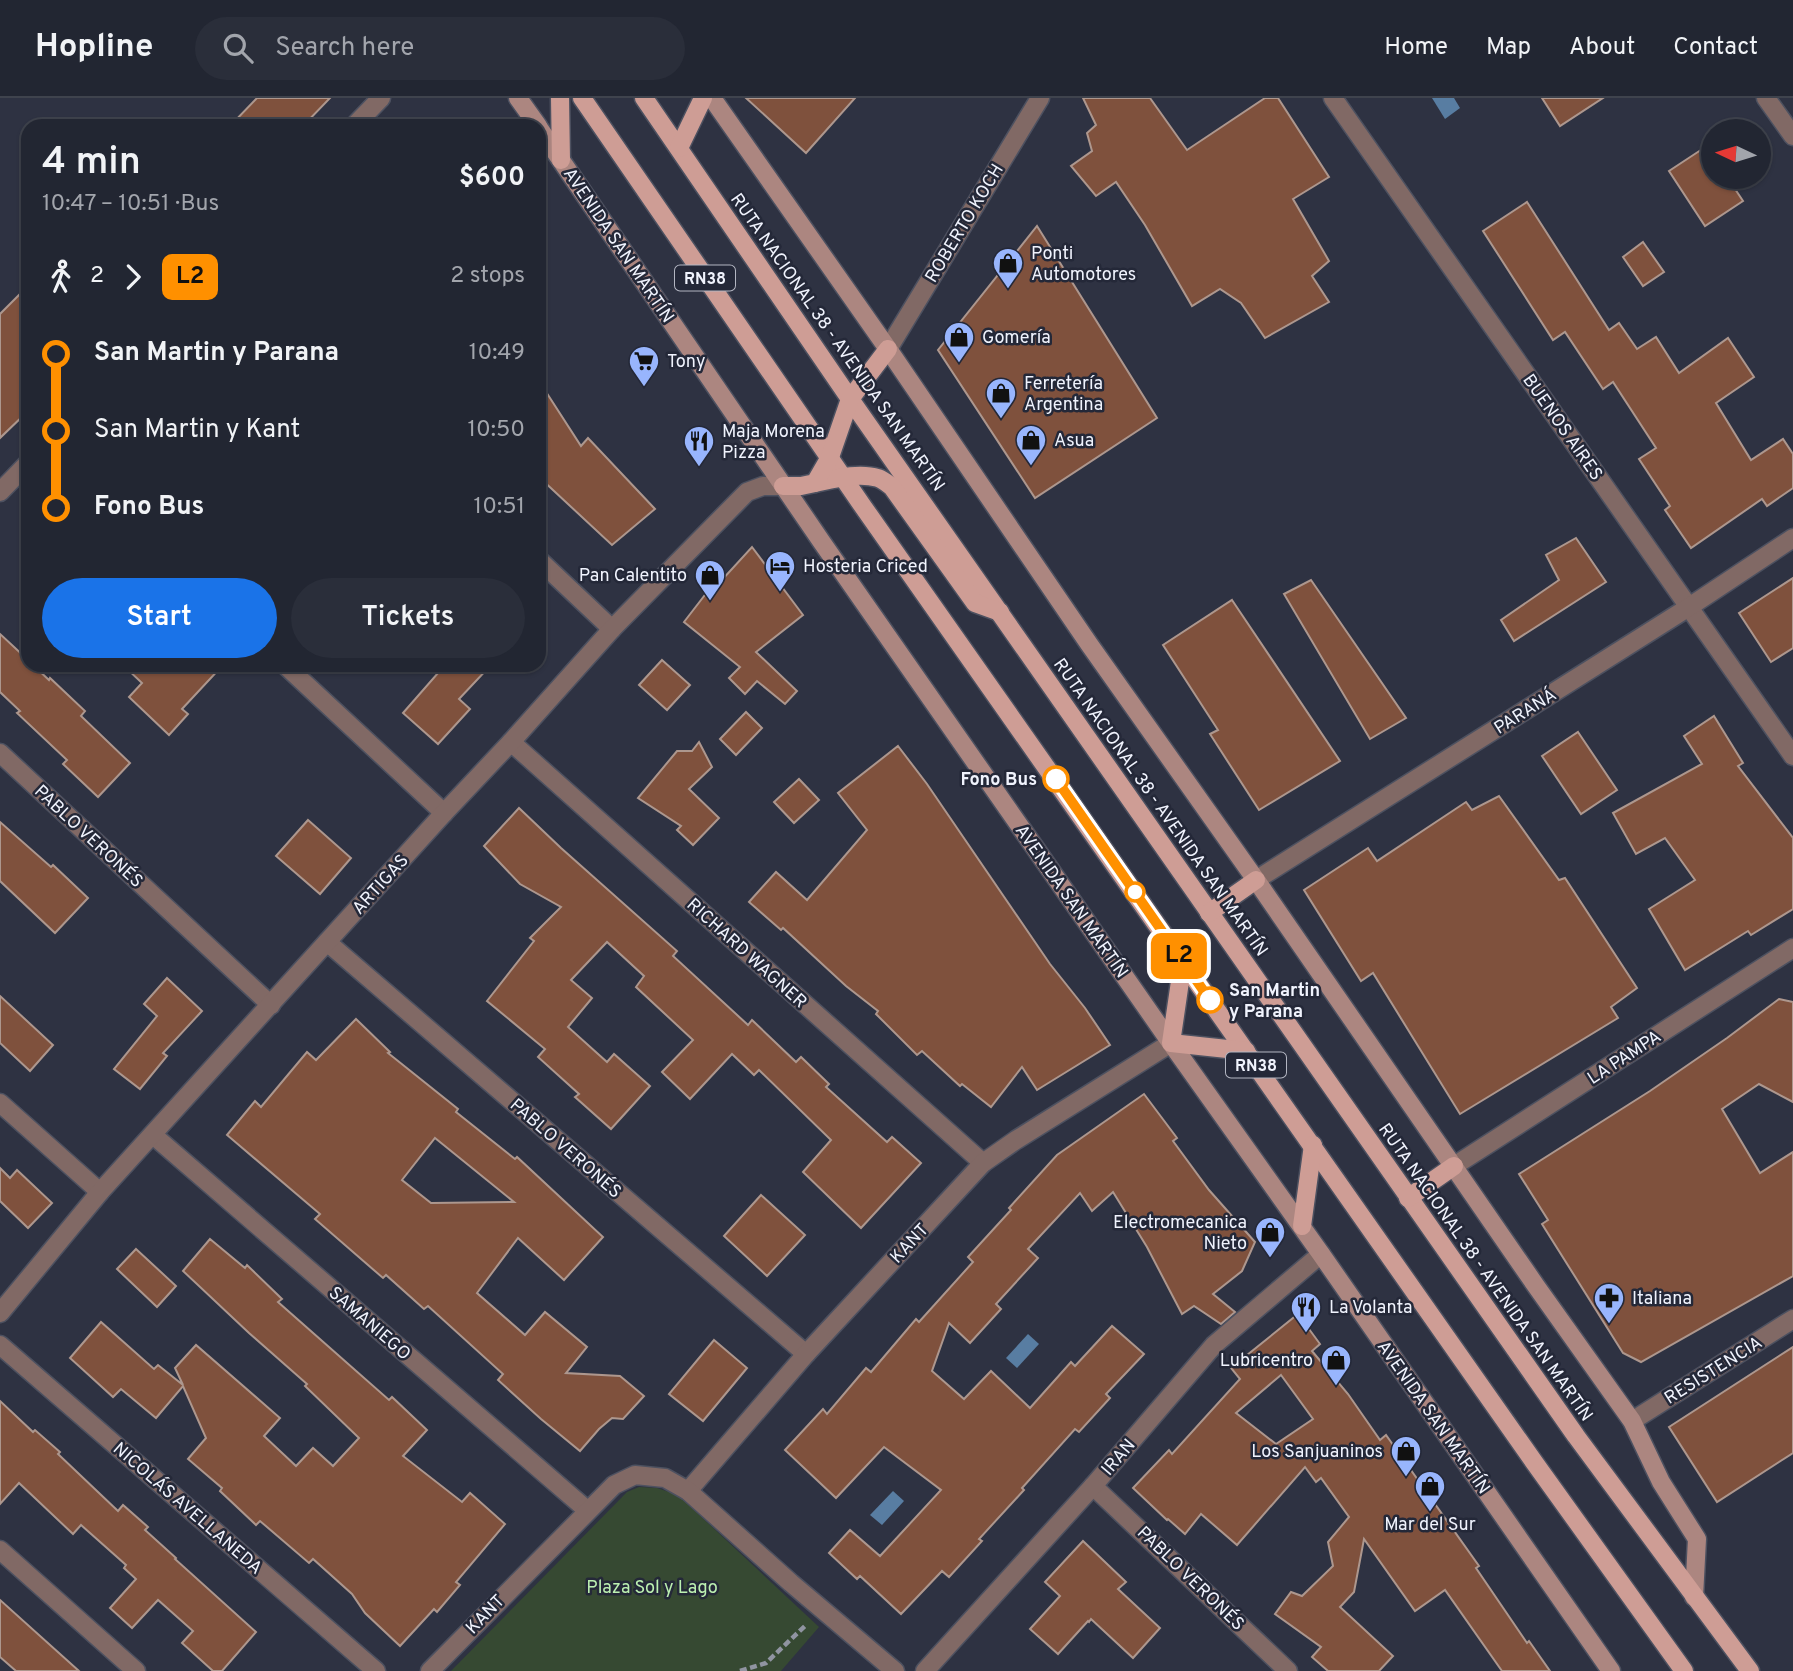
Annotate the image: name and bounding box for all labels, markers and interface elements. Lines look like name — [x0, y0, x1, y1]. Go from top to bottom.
search box — [195, 17, 685, 80]
text: Hopline — [35, 27, 153, 69]
icon: search — [219, 29, 257, 67]
text: Search here — [275, 32, 414, 65]
text: Home — [1384, 33, 1448, 63]
text: Map — [1486, 33, 1531, 63]
text: About — [1569, 33, 1635, 63]
text: Contact — [1673, 33, 1758, 63]
north arrow — [1701, 119, 1771, 189]
map controls — [1701, 119, 1771, 189]
text: 4 min — [42, 139, 141, 188]
street label: ROBERTO KOCH — [921, 160, 1010, 287]
text: $600 — [459, 162, 525, 195]
street label: AVENIDA SAN MARTÍN — [557, 163, 680, 328]
street label: RUTA NACIONAL 38 - AVENIDA SAN MARTÍN — [724, 188, 951, 497]
text: 10:47 – 10:51 · Bus — [42, 190, 219, 219]
place label: Ponti Automotores — [1031, 243, 1136, 287]
shop icon: Ponti Automotores — [991, 246, 1025, 290]
icon: walk — [42, 258, 80, 296]
icon: forward — [114, 258, 152, 296]
text: 2 — [90, 262, 104, 291]
text: L2 — [176, 262, 204, 292]
text: 2 stops — [450, 262, 525, 291]
road number: RN38 — [675, 266, 735, 290]
shop icon: Gomería — [942, 320, 976, 364]
place label: Gomería — [982, 327, 1051, 350]
text: San Martin y Parana — [94, 337, 339, 370]
text: 10:49 — [469, 339, 525, 368]
supermarket icon: Tony — [627, 344, 661, 388]
place label: Tony — [667, 351, 705, 374]
street label: BUENOS AIRES — [1516, 370, 1607, 486]
place label: Ferretería Argentina — [1024, 373, 1103, 417]
shop icon: Ferretería Argentina — [984, 376, 1018, 420]
text: San Martin y Kant — [94, 414, 300, 447]
text: 10:50 — [467, 416, 525, 445]
place label: Maja Morena Pizza — [722, 421, 825, 465]
shop icon: Asua — [1014, 423, 1048, 467]
restaurant icon: Maja Morena Pizza — [682, 424, 716, 468]
place label: Asua — [1054, 430, 1094, 453]
text: Fono Bus — [94, 491, 204, 524]
text: 10:51 — [474, 493, 525, 522]
hotel icon: Hosteria Criced — [763, 549, 797, 593]
place label: Hosteria Criced — [803, 556, 928, 579]
shop icon: Pan Calentito — [693, 558, 727, 602]
place label: Pan Calentito — [579, 565, 687, 588]
button: Start — [42, 578, 277, 658]
button: Tickets — [291, 578, 525, 658]
street label: RUTA NACIONAL 38 - AVENIDA SAN MARTÍN — [1048, 653, 1274, 961]
street label: PARANÁ — [1489, 682, 1561, 740]
marker: Fono Bus — [1043, 766, 1069, 792]
place label: Fono Bus — [961, 769, 1037, 792]
street label: PABLO VERONÉS — [29, 779, 149, 894]
street label: AVENIDA SAN MARTÍN — [1011, 820, 1133, 982]
street label: ARTIGAS — [348, 850, 414, 920]
unlabelled marker — [1125, 882, 1145, 902]
street label: RICHARD WAGNER — [681, 894, 811, 1014]
line badge: L2 — [1148, 933, 1210, 979]
text: L2 — [1165, 941, 1193, 971]
place label: San Martin y Parana — [1229, 980, 1320, 1024]
marker: San Martin y Parana — [1197, 987, 1223, 1013]
street label: LA PAMPA — [1584, 1026, 1666, 1091]
road number: RN38 — [1226, 1052, 1286, 1077]
street label: PABLO VERONÉS — [504, 1093, 627, 1204]
street label: RUTA NACIONAL 38 - AVENIDA SAN MARTÍN — [1373, 1118, 1599, 1426]
place label: Electromecanica Nieto — [1113, 1212, 1247, 1256]
shop icon: Electromecanica Nieto — [1253, 1215, 1287, 1259]
street label: KANT — [886, 1219, 934, 1269]
pharmacy icon: Italiana — [1592, 1281, 1626, 1325]
street label: SAMANIEGO — [323, 1282, 415, 1366]
place label: Italiana — [1632, 1288, 1692, 1311]
restaurant icon: La Volanta — [1289, 1290, 1323, 1334]
place label: La Volanta — [1329, 1297, 1413, 1320]
street label: RESISTENCIA — [1661, 1332, 1767, 1410]
street label: AVENIDA SAN MARTÍN — [1373, 1336, 1495, 1498]
shop icon: Lubricentro — [1319, 1343, 1353, 1387]
place label: Lubricentro — [1220, 1350, 1313, 1373]
shop icon: Los Sanjuaninos — [1389, 1434, 1423, 1478]
street label: IRAN — [1097, 1435, 1141, 1481]
street label: NICOLÁS AVELLANEDA — [108, 1436, 268, 1580]
place label: Los Sanjuaninos — [1251, 1441, 1383, 1464]
shop icon: Mar del Sur — [1413, 1469, 1447, 1513]
place label: Mar del Sur — [1384, 1514, 1476, 1537]
street label: PABLO VERONÉS — [1131, 1520, 1250, 1636]
park label: Plaza Sol y Lago — [586, 1577, 718, 1600]
street label: KANT — [462, 1590, 511, 1640]

